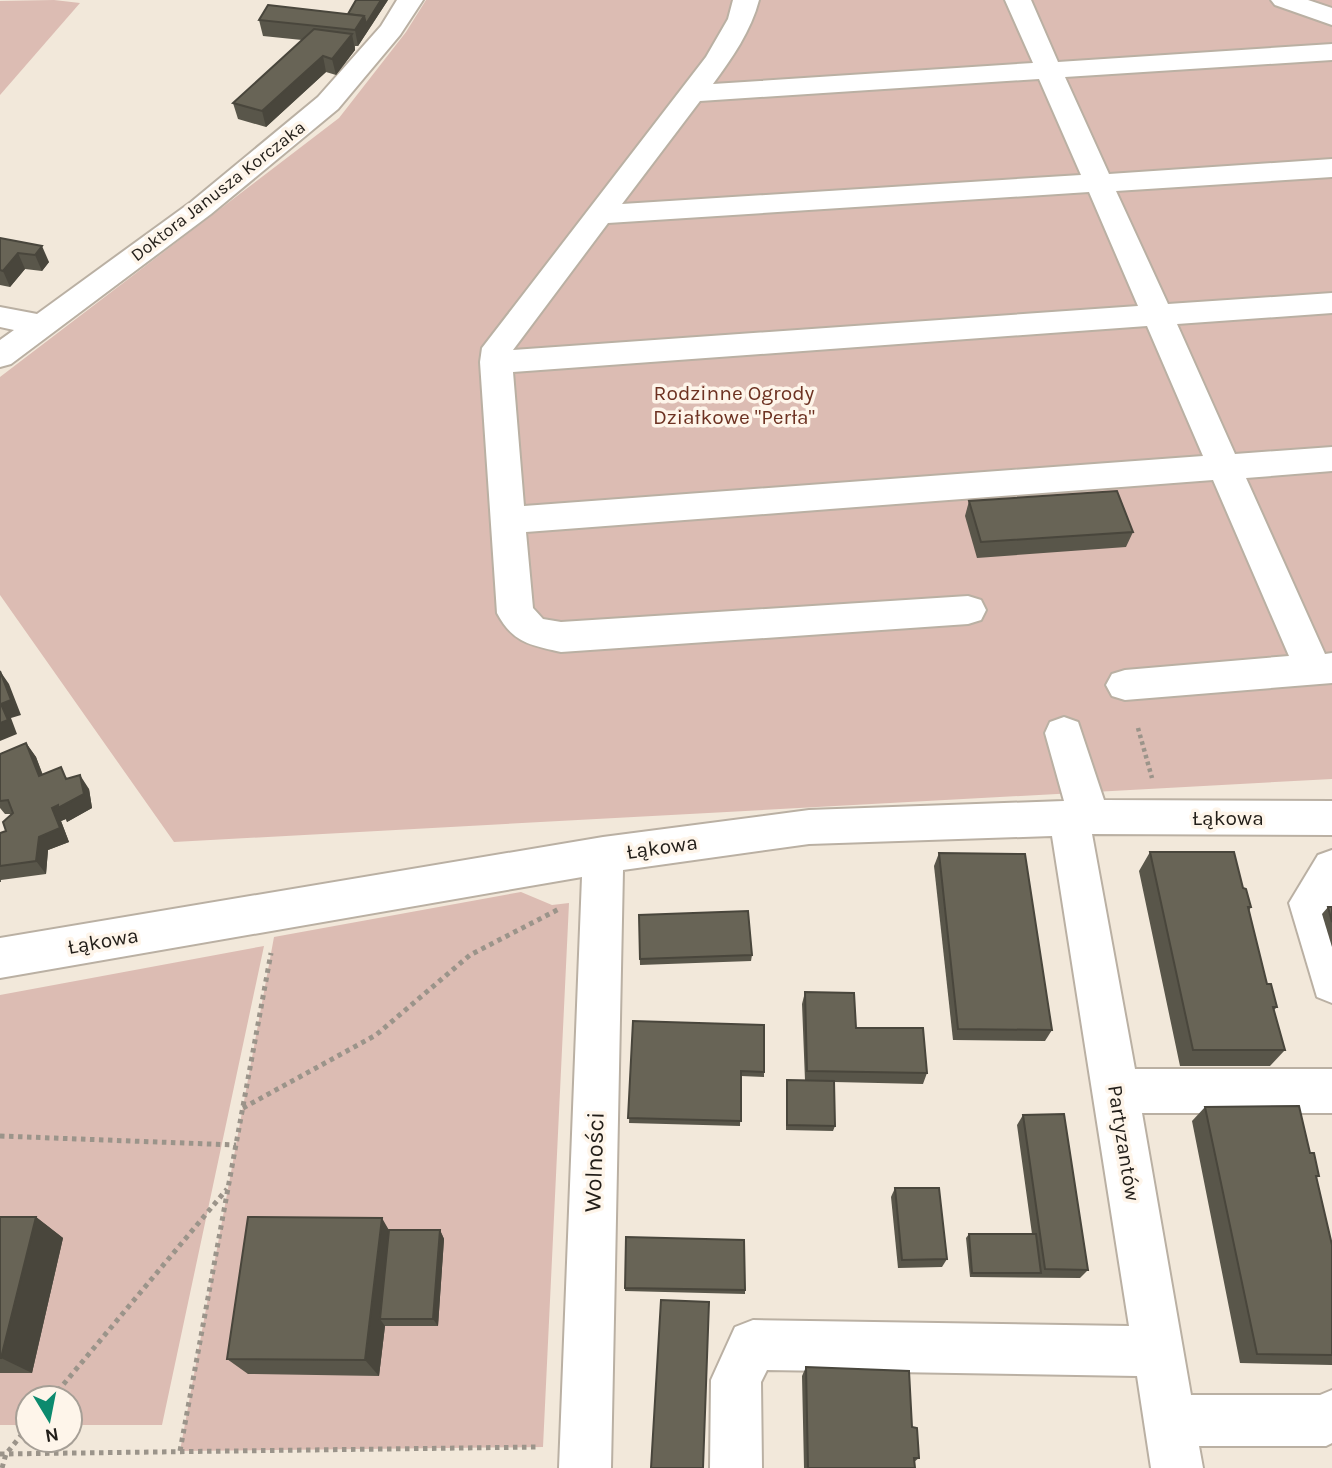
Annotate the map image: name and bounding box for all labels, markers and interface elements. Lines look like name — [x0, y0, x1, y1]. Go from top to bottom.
street label: Doktora Janusza Korczaka — [126, 116, 310, 266]
park label: Rodzinne Ogrody Działkowe "Perła" — [653, 381, 815, 429]
street label: Łąkowa — [1192, 806, 1264, 830]
street label: Łąkowa — [625, 830, 699, 864]
street label: Łąkowa — [66, 923, 140, 959]
street label: Partyzantów — [1103, 1083, 1145, 1203]
street label: Wolności — [578, 1111, 610, 1213]
north arrow — [14, 1384, 84, 1454]
text: N — [43, 1423, 60, 1447]

